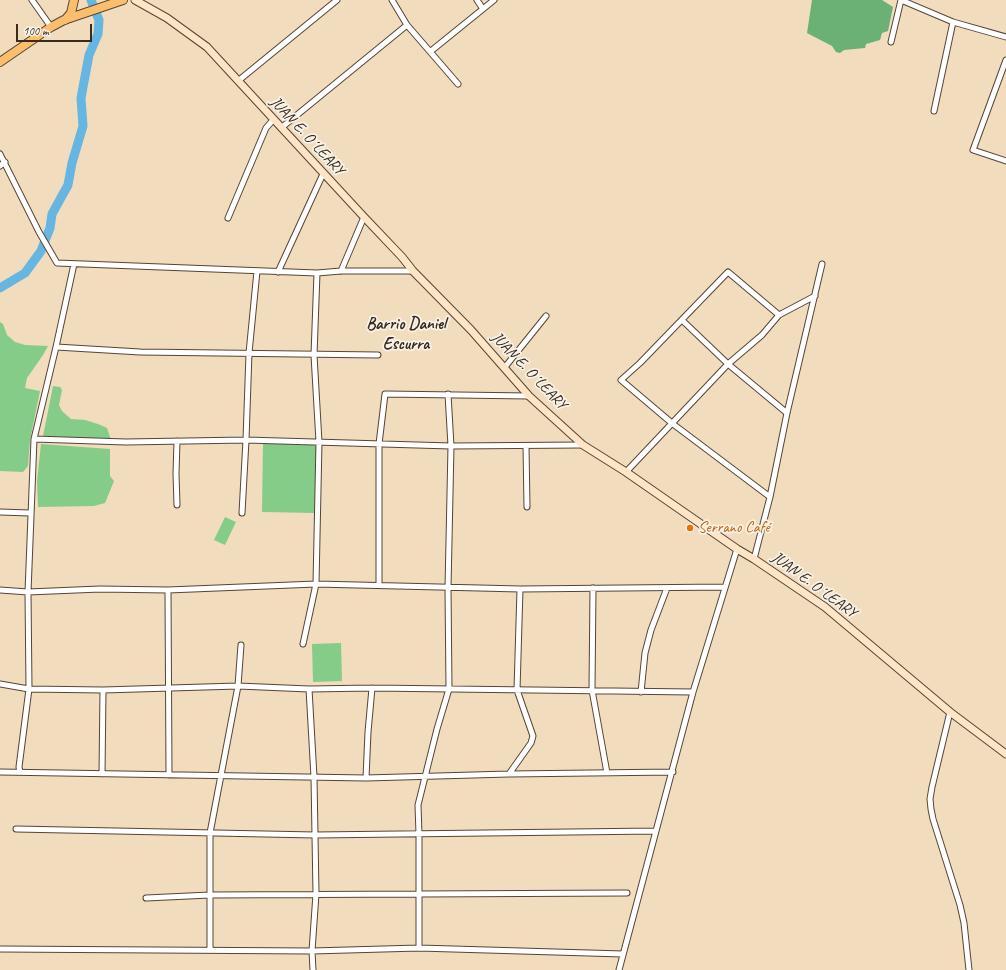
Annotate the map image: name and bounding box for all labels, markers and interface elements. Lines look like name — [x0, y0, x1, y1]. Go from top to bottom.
scale bar — [18, 16, 94, 42]
text: 100 m — [23, 23, 49, 39]
street label: JUAN E. O´LEARY — [266, 93, 348, 179]
district label: Barrio Daniel Escurra — [366, 315, 446, 355]
street label: JUAN E. O´LEARY — [487, 328, 571, 414]
place label: Serrano Café — [698, 518, 770, 538]
marker: Serrano Café — [685, 523, 695, 533]
street label: JUAN E. O´LEARY — [768, 548, 860, 622]

